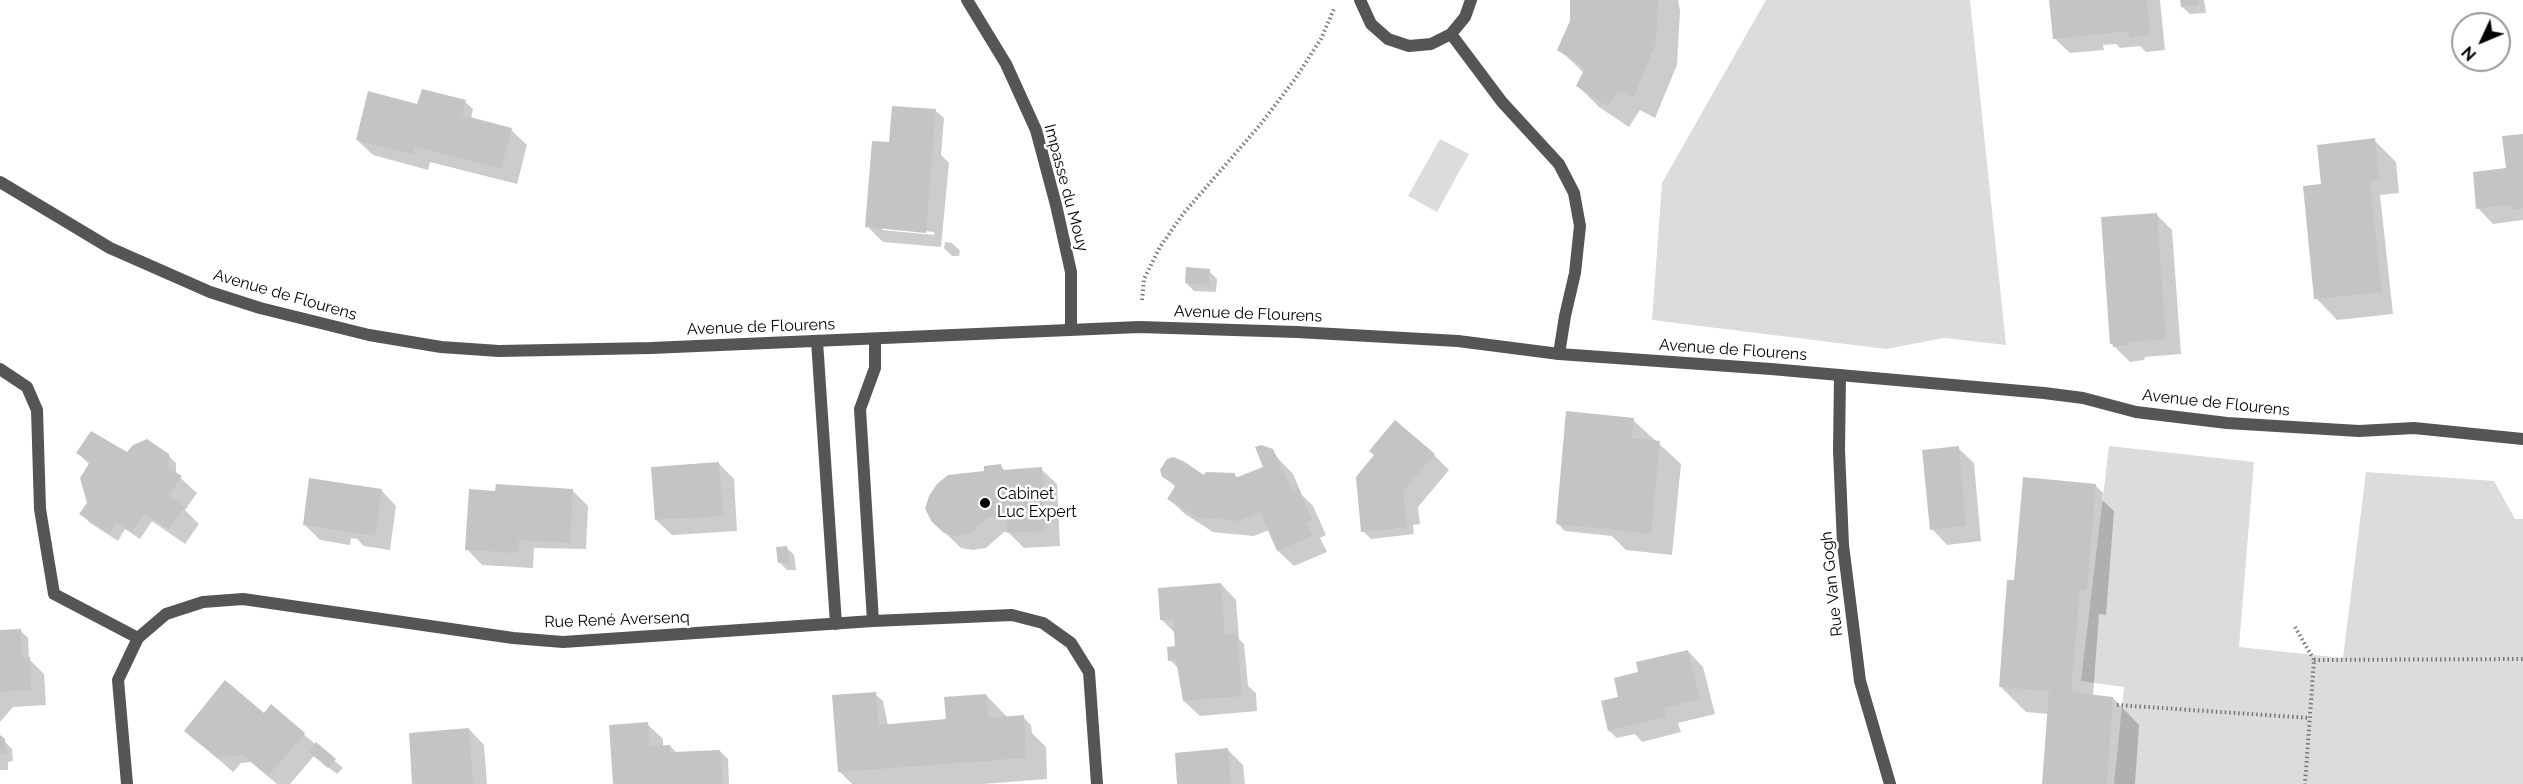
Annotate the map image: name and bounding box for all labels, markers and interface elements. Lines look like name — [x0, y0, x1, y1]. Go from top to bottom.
north arrow — [2451, 12, 2511, 72]
text: N — [2458, 42, 2480, 64]
street label: Impasse du Mouy — [1040, 122, 1092, 254]
street label: Avenue de Flourens — [211, 265, 359, 325]
street label: Avenue de Flourens — [1174, 302, 1322, 326]
street label: Avenue de Flourens — [687, 315, 835, 339]
street label: Avenue de Flourens — [1658, 335, 1808, 365]
street label: Avenue de Flourens — [2141, 386, 2291, 420]
place label: Cabinet Luc Expert — [997, 484, 1077, 522]
marker: Cabinet Luc Expert — [978, 496, 992, 510]
street label: Rue Van Gogh — [1817, 530, 1847, 638]
street label: Rue René Aversenq — [544, 608, 690, 632]

